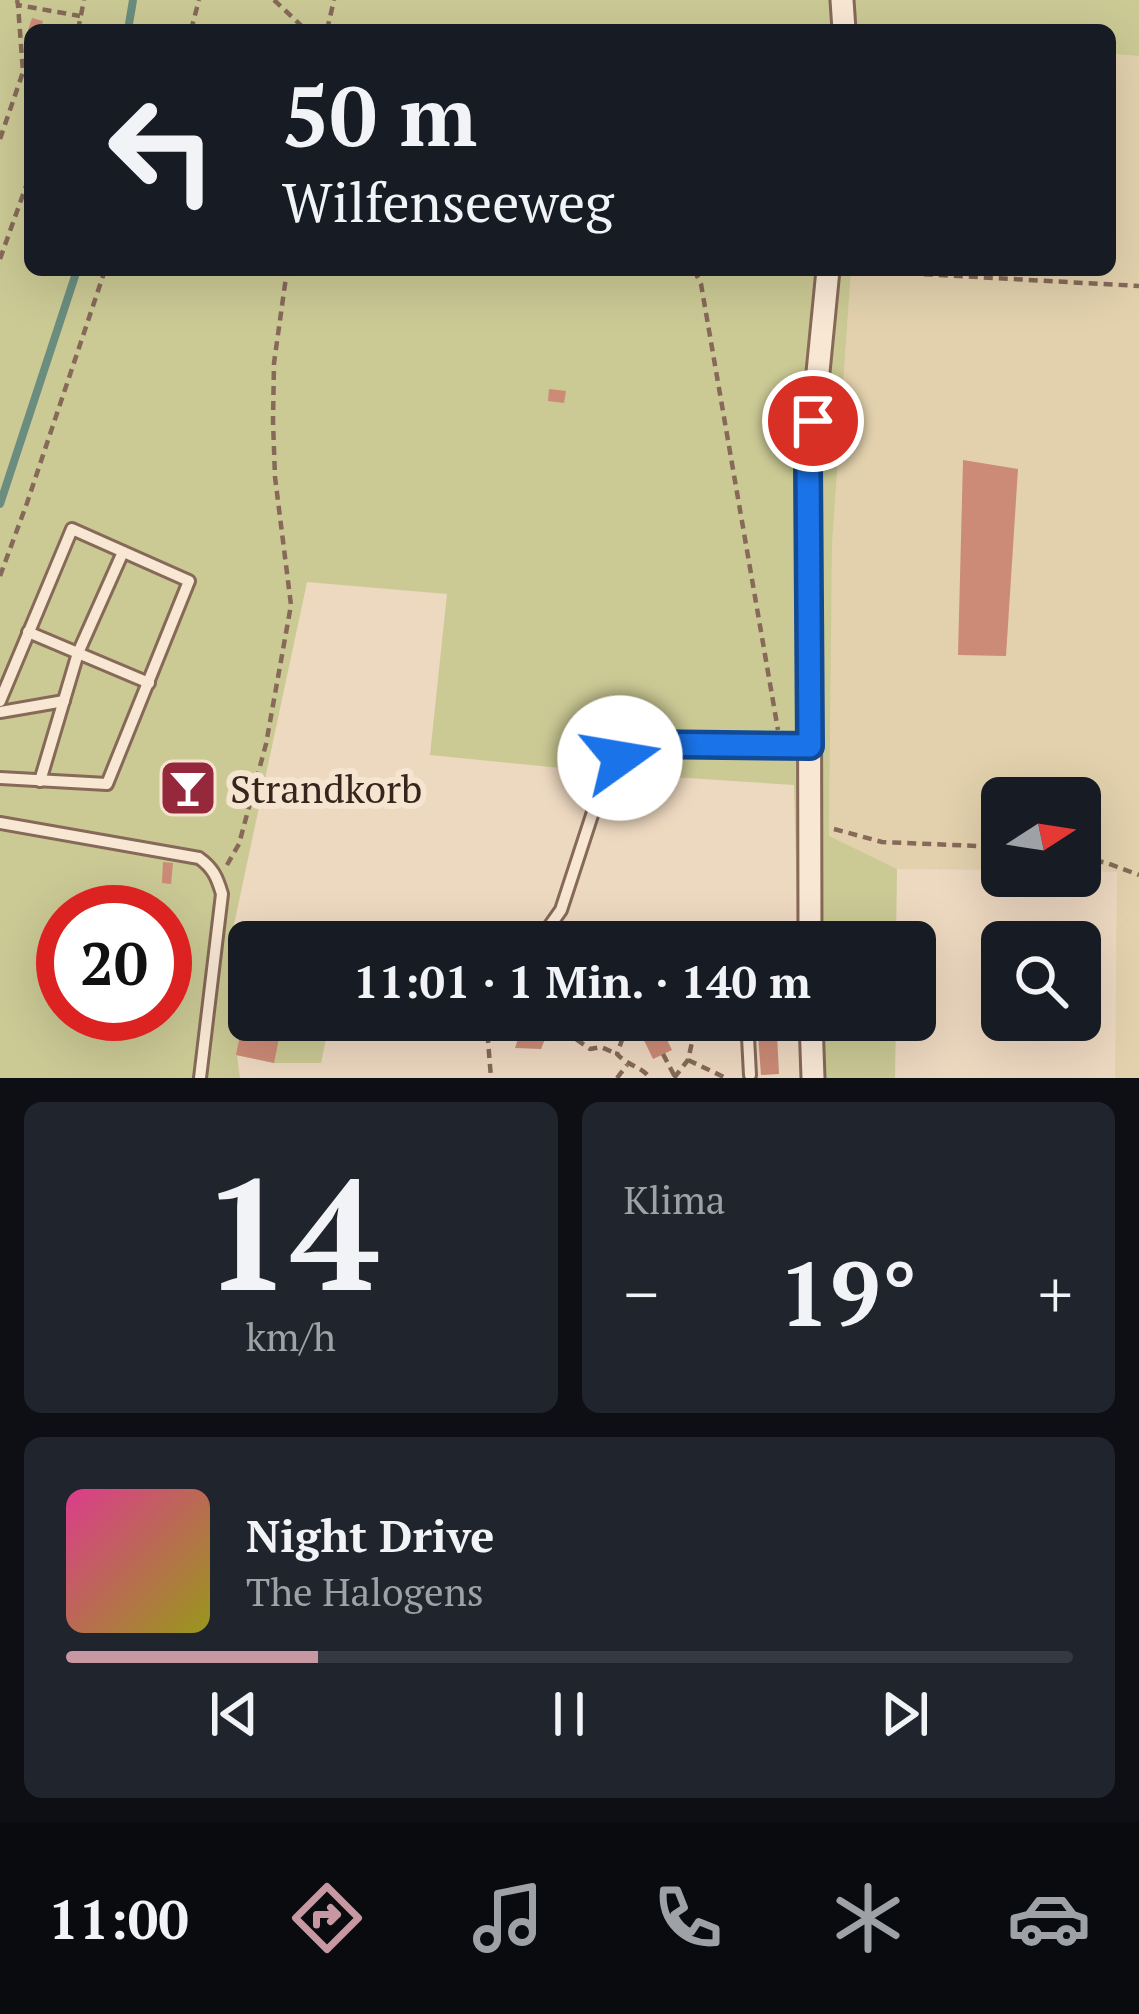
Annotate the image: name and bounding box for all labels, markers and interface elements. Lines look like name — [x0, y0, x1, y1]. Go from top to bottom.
text: 50 m — [282, 59, 477, 170]
icon: left — [84, 72, 240, 228]
text: Wilfenseeweg — [282, 166, 614, 237]
pin — [762, 370, 864, 472]
icon: arrive — [780, 388, 846, 454]
position arrow — [557, 695, 683, 821]
bar icon: Strandkorb — [157, 757, 219, 819]
place label: Strandkorb — [230, 762, 422, 814]
north arrow — [981, 777, 1101, 897]
map controls — [981, 777, 1101, 1041]
speed limit sign: 20 — [36, 885, 192, 1041]
button: search — [981, 921, 1101, 1041]
text: 11:01 · 1 Min. · 140 m — [353, 951, 811, 1011]
text: 14 — [203, 1128, 379, 1335]
text: Klima — [624, 1173, 726, 1225]
text: 19° — [779, 1232, 918, 1352]
text: − — [624, 1249, 659, 1337]
text: + — [1038, 1249, 1073, 1337]
text: km/h — [246, 1310, 336, 1362]
text: Night Drive — [246, 1505, 495, 1565]
text: The Halogens — [246, 1565, 484, 1617]
icon: previous — [201, 1681, 267, 1747]
icon: pause — [536, 1681, 602, 1747]
icon: next — [872, 1681, 938, 1747]
icon: directions — [285, 1876, 369, 1960]
icon: music — [466, 1876, 550, 1960]
icon: phone — [646, 1876, 730, 1960]
icon: climate — [826, 1876, 910, 1960]
icon: car — [1007, 1876, 1091, 1960]
text: 11:00 — [48, 1883, 189, 1954]

